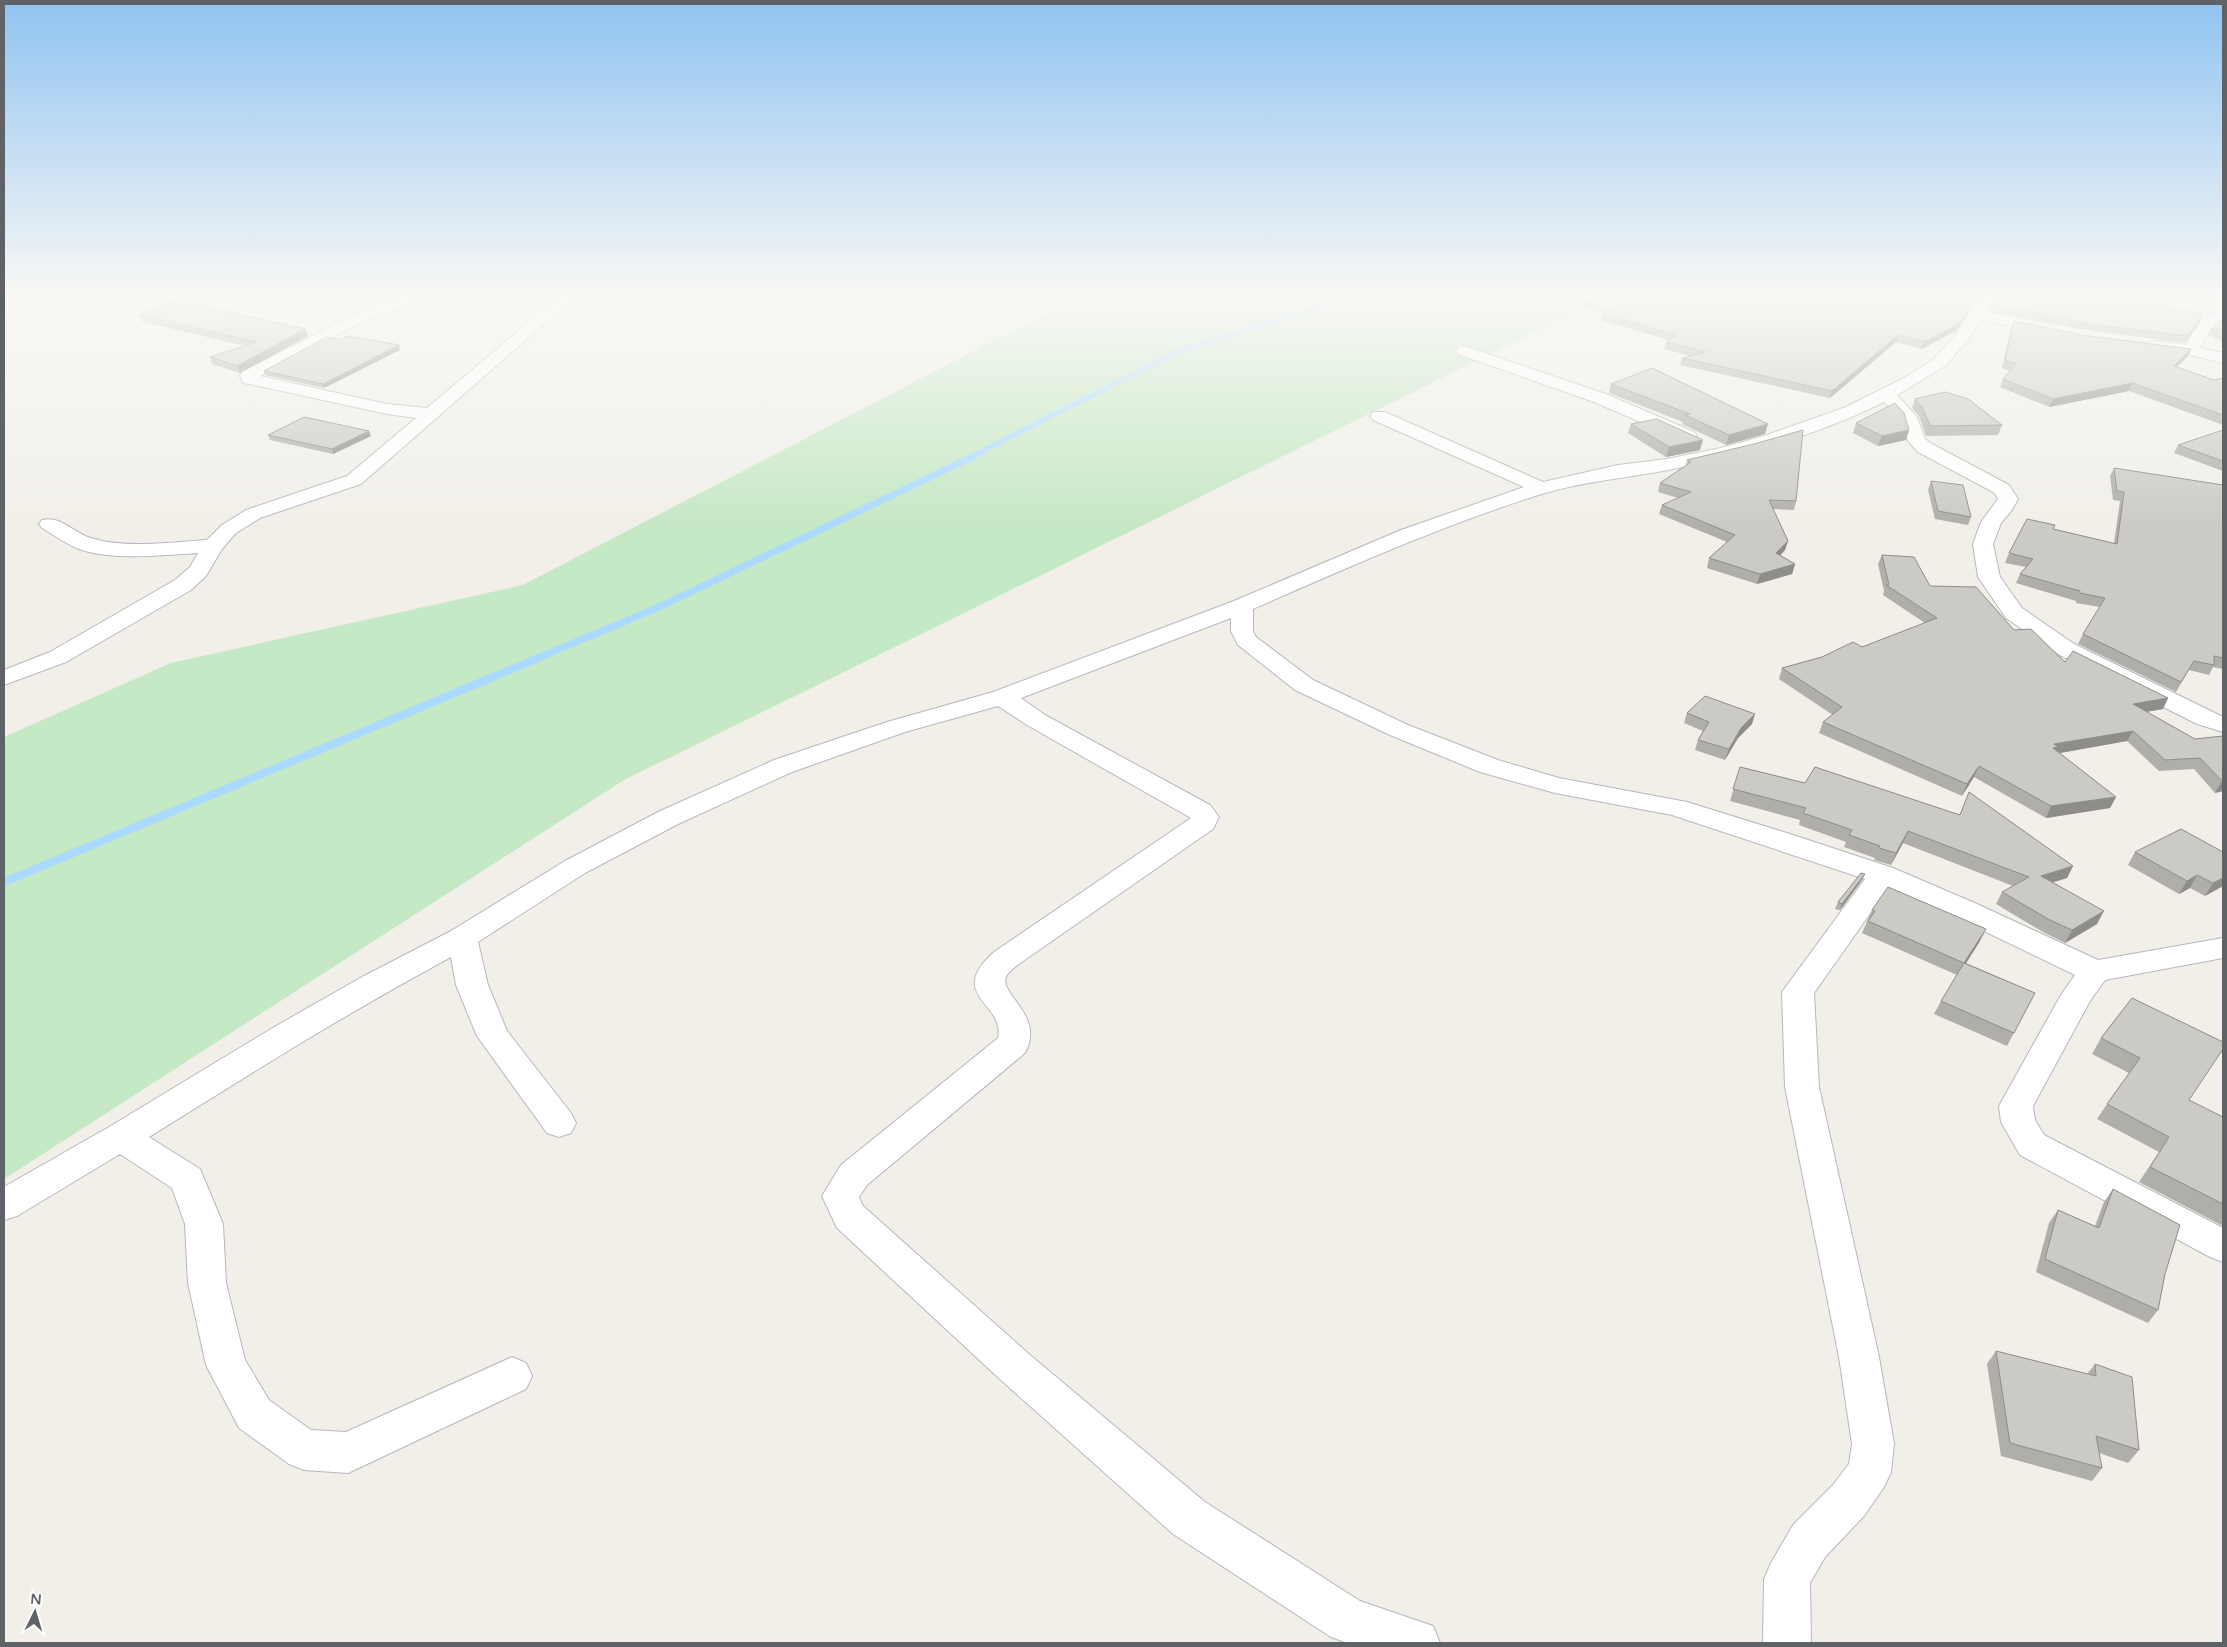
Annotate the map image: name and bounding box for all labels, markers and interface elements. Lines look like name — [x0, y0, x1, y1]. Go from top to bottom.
north arrow — [10, 1587, 60, 1637]
text: N — [30, 1591, 42, 1609]

